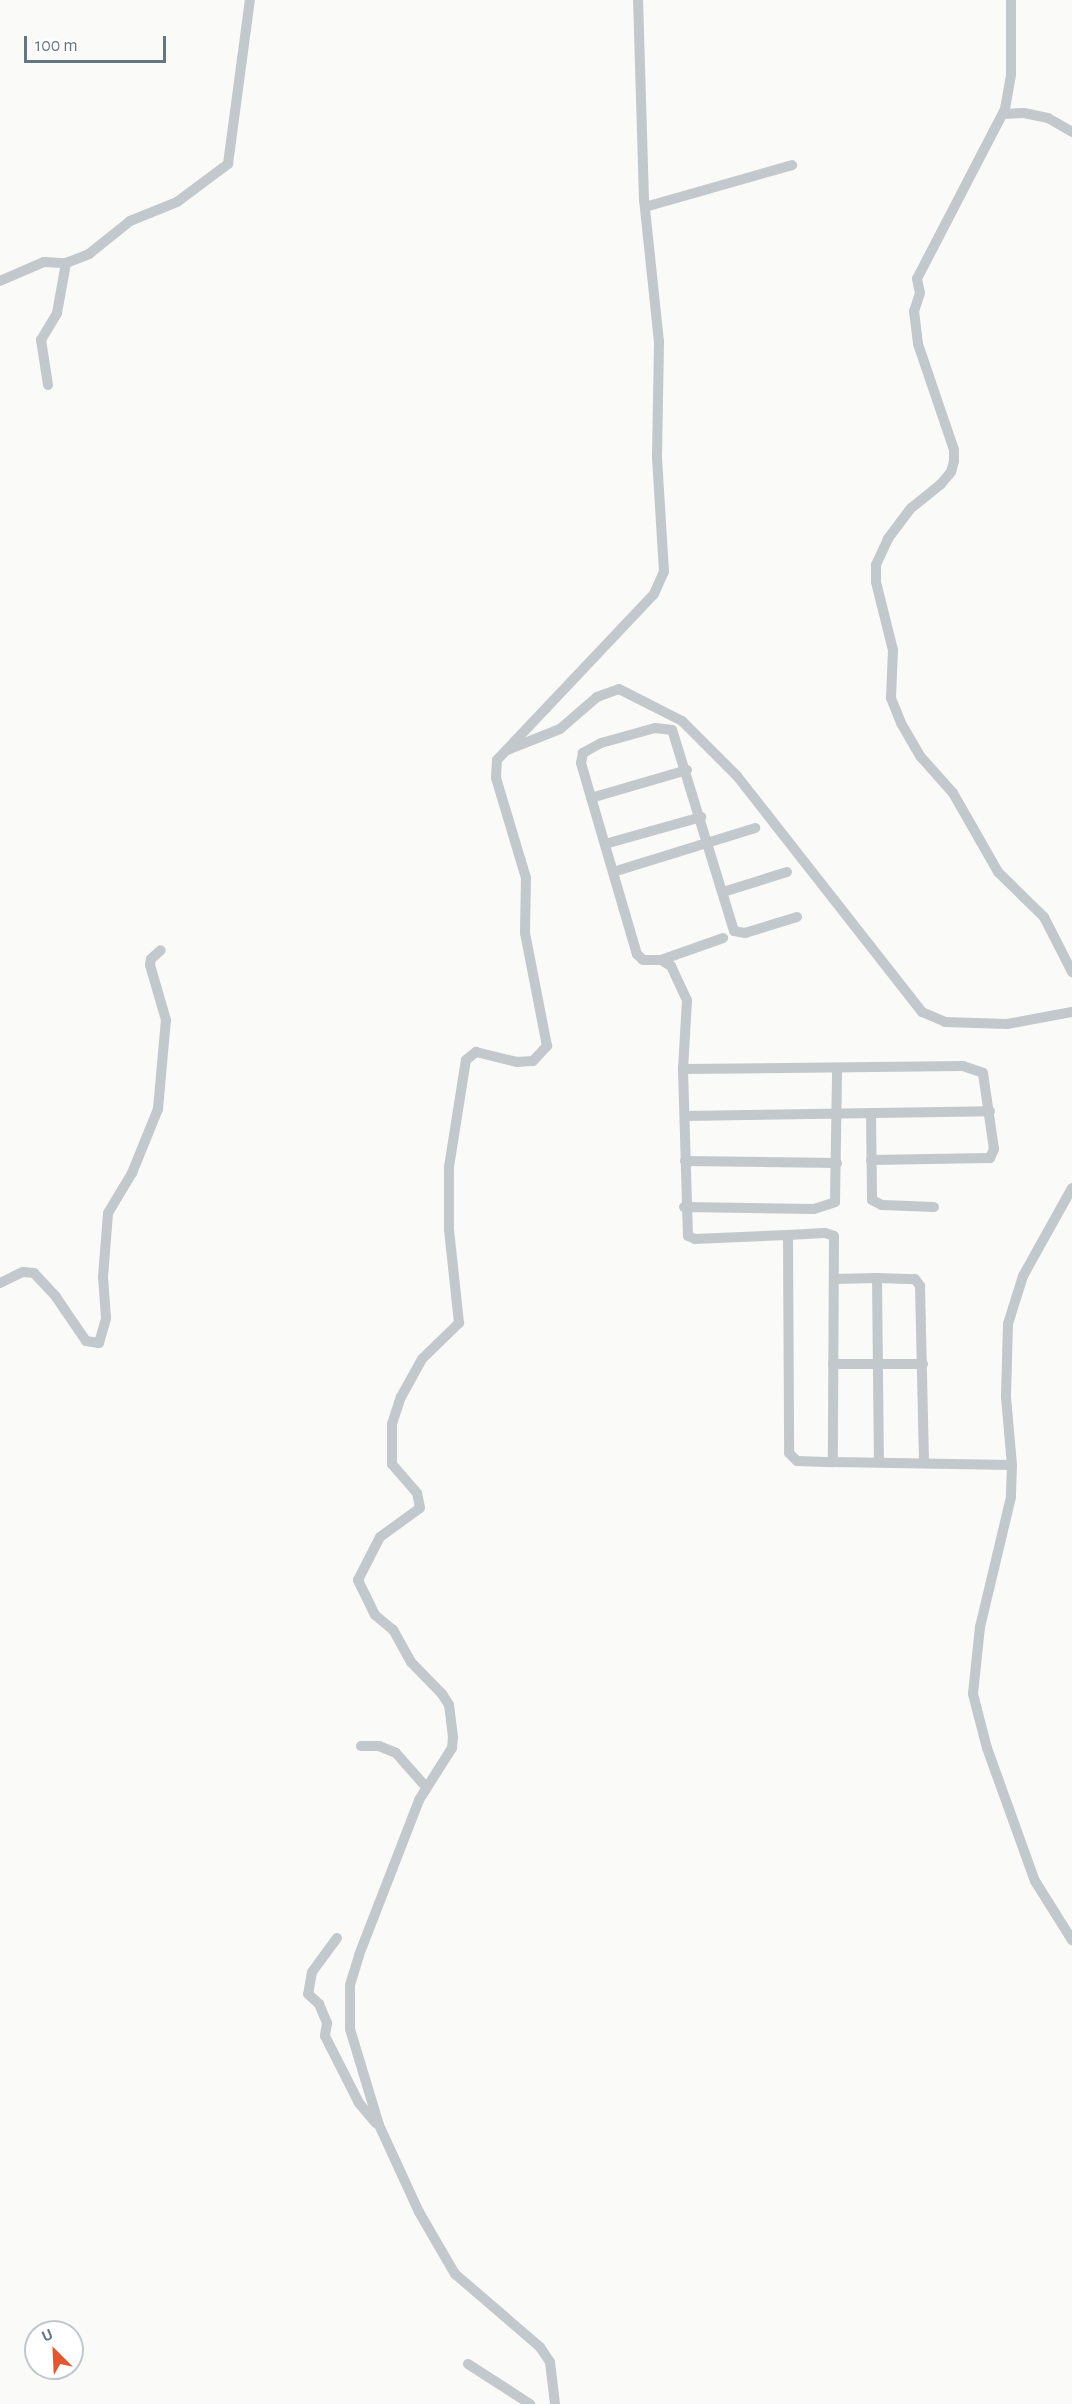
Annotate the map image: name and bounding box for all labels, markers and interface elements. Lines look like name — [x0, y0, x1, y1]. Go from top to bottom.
scale bar — [27, 24, 170, 62]
text: 100 m — [35, 37, 78, 55]
north arrow — [24, 2320, 84, 2380]
text: U — [40, 2326, 55, 2345]

